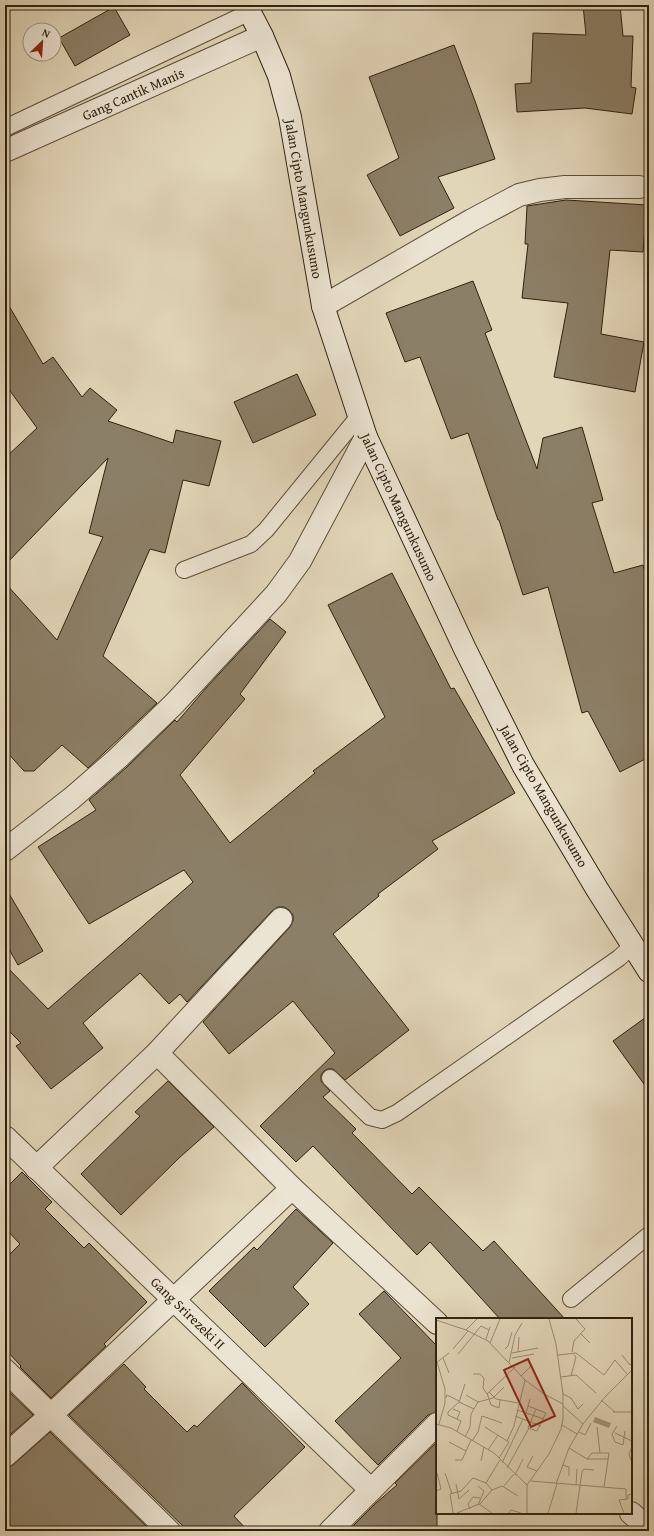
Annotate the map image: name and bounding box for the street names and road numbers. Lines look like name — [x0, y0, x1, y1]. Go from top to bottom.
street label: Gang Cantik Manis — [79, 63, 187, 125]
street label: Jalan Cipto Mangunkusumo — [280, 116, 328, 280]
street label: Jalan Cipto Mangunkusumo — [355, 428, 442, 584]
street label: Jalan Cipto Mangunkusumo — [494, 719, 593, 871]
street label: Gang Srirezeki II — [146, 1272, 230, 1354]

